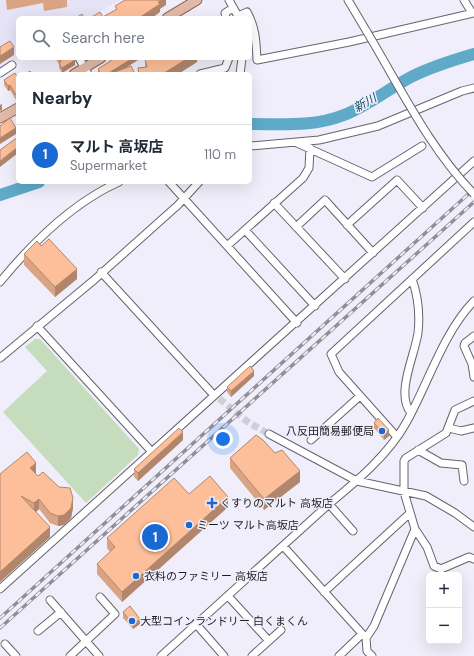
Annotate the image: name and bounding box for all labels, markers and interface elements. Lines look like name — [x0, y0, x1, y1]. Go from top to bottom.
search box — [16, 16, 252, 60]
icon: search — [30, 27, 52, 49]
text: Search here — [62, 28, 145, 48]
text: Nearby — [32, 87, 92, 109]
water label: 新川 — [351, 89, 381, 116]
text: マルト 高坂店 — [70, 137, 164, 157]
text: 1 — [43, 146, 47, 163]
text: 110 m — [204, 146, 236, 163]
text: Supermarket — [70, 157, 147, 174]
place label: 八反田簡易郵便局 — [286, 424, 374, 438]
marker: 八反田簡易郵便局 — [377, 426, 387, 436]
your location — [213, 429, 233, 449]
place label: くすりのマルト 高坂店 — [220, 496, 333, 510]
marker: くすりのマルト 高坂店 — [207, 498, 217, 508]
place label: ミーツ マルト高坂店 — [197, 518, 299, 532]
marker: ミーツ マルト高坂店 — [184, 520, 194, 530]
pin: 1 — [142, 522, 168, 552]
place label: 衣料のファミリー 高坂店 — [144, 569, 268, 583]
marker: 衣料のファミリー 高坂店 — [131, 571, 141, 581]
map controls — [426, 572, 462, 644]
button: + — [426, 572, 462, 608]
button: − — [426, 608, 462, 644]
place label: 大型コインランドリー 白くまくん — [140, 614, 308, 628]
marker: 大型コインランドリー 白くまくん — [127, 616, 137, 626]

